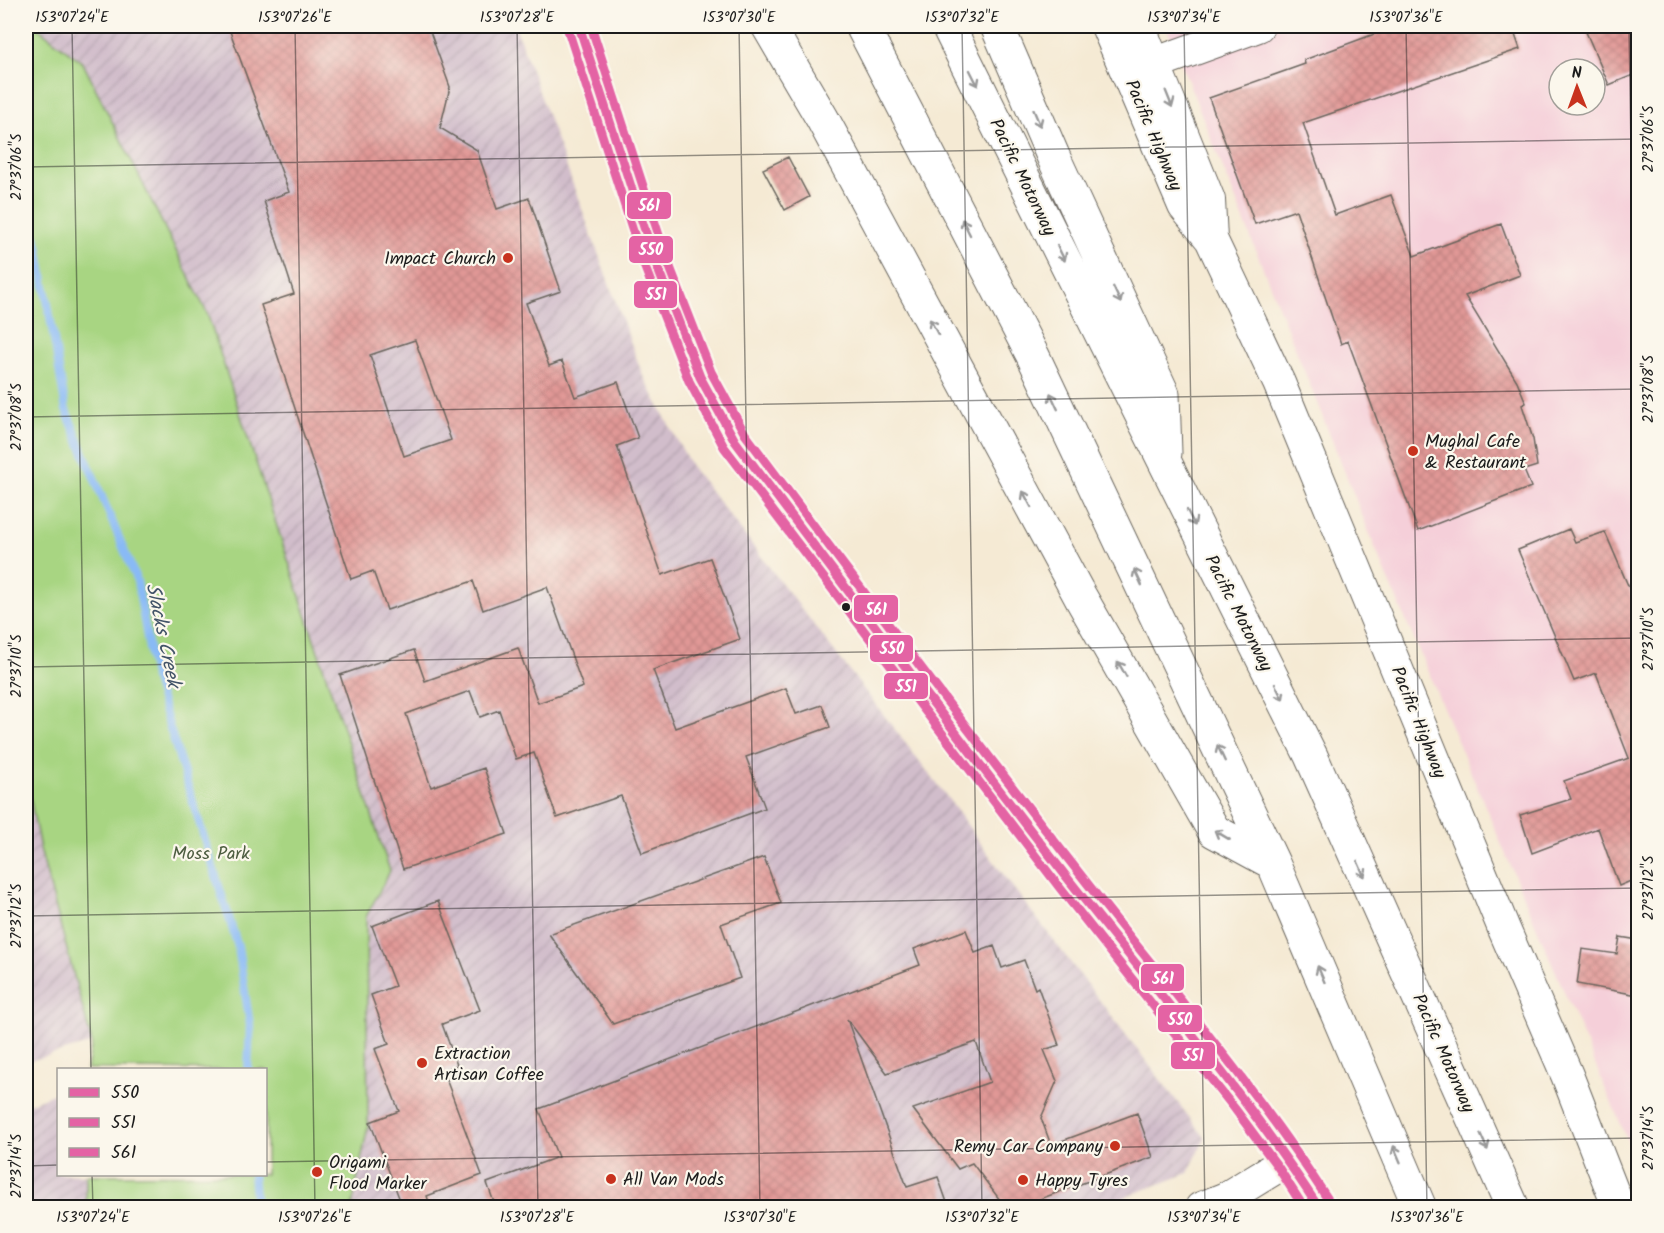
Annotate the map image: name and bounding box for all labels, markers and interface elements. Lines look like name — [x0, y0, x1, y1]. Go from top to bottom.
text: 153°07'24"E — [35, 6, 110, 30]
text: 153°07'26"E — [258, 6, 333, 30]
text: 153°07'28"E — [480, 6, 555, 30]
text: 153°07'30"E — [703, 6, 777, 30]
text: 153°07'32"E — [925, 6, 1000, 30]
text: 153°07'34"E — [1147, 6, 1222, 30]
text: 153°07'36"E — [1369, 6, 1444, 30]
north arrow — [1547, 57, 1607, 117]
text: N — [1571, 61, 1582, 86]
one-way arrow — [969, 68, 981, 86]
street label: Pacific Highway — [1116, 75, 1189, 196]
one-way arrow — [1164, 89, 1175, 108]
text: 27°37'06"S — [1637, 105, 1661, 173]
one-way arrow — [1032, 108, 1043, 126]
street label: Pacific Motorway — [981, 114, 1063, 242]
text: 27°37'06"S — [5, 133, 29, 201]
line badge: 561 — [626, 191, 672, 220]
text: 561 — [637, 194, 660, 219]
one-way arrow — [960, 218, 971, 236]
line badge: 550 — [628, 235, 674, 264]
text: 550 — [638, 238, 664, 263]
one-way arrow — [1055, 243, 1067, 261]
place label: Impact Church — [384, 245, 496, 274]
marker: Impact Church — [501, 251, 515, 265]
line badge: 551 — [633, 280, 678, 309]
text: 551 — [644, 283, 667, 308]
one-way arrow — [1112, 286, 1124, 304]
one-way arrow — [928, 318, 940, 336]
text: 27°37'08"S — [1637, 355, 1661, 423]
text: 27°37'08"S — [5, 383, 29, 451]
one-way arrow — [1048, 392, 1060, 410]
place label: Mughal Cafe & Restaurant — [1425, 428, 1527, 478]
marker: Mughal Cafe & Restaurant — [1406, 444, 1420, 458]
one-way arrow — [1021, 490, 1032, 508]
one-way arrow — [1186, 508, 1198, 526]
street label: Pacific Motorway — [1196, 550, 1280, 678]
one-way arrow — [1131, 568, 1143, 586]
water label: Slacks Creek — [135, 580, 189, 693]
line badge: 561 — [853, 594, 899, 623]
text: 561 — [864, 598, 887, 623]
unlabelled marker — [840, 601, 852, 613]
text: 27°37'10"S — [1637, 607, 1661, 671]
text: 27°37'10"S — [5, 634, 29, 698]
line badge: 550 — [869, 634, 914, 663]
text: 550 — [879, 637, 905, 662]
one-way arrow — [1115, 661, 1127, 678]
street label: Pacific Highway — [1382, 662, 1454, 784]
line badge: 551 — [883, 672, 929, 700]
text: 551 — [894, 675, 917, 700]
one-way arrow — [1273, 683, 1285, 701]
one-way arrow — [1215, 745, 1227, 763]
one-way arrow — [1214, 828, 1231, 840]
park label: Moss Park — [172, 840, 250, 869]
text: 27°37'12"S — [1637, 856, 1661, 920]
one-way arrow — [1356, 859, 1368, 877]
text: 27°37'12"S — [5, 884, 29, 948]
line badge: 561 — [1140, 963, 1185, 992]
one-way arrow — [1314, 965, 1325, 983]
text: 561 — [1151, 967, 1174, 992]
street label: Pacific Motorway — [1403, 989, 1482, 1118]
line badge: 550 — [1157, 1004, 1203, 1033]
text: 550 — [1167, 1008, 1193, 1033]
place label: Extraction Artisan Coffee — [434, 1040, 544, 1090]
line badge: 551 — [1170, 1041, 1216, 1070]
text: 551 — [1181, 1044, 1204, 1069]
marker: Extraction Artisan Coffee — [415, 1056, 429, 1070]
legend — [57, 1068, 267, 1176]
text: 550 — [111, 1079, 139, 1108]
text: 27°37'14"S — [1637, 1106, 1661, 1170]
text: 551 — [111, 1109, 136, 1138]
place label: Remy Car Company — [954, 1133, 1104, 1162]
one-way arrow — [1479, 1133, 1491, 1151]
text: 27°37'14"S — [5, 1134, 29, 1198]
text: 561 — [111, 1139, 136, 1168]
marker: Remy Car Company — [1108, 1139, 1122, 1153]
one-way arrow — [1391, 1145, 1402, 1163]
place label: Origami Flood Marker — [329, 1149, 427, 1199]
marker: Origami Flood Marker — [310, 1165, 324, 1179]
place label: All Van Mods — [623, 1166, 724, 1195]
place label: Happy Tyres — [1035, 1167, 1128, 1196]
marker: All Van Mods — [604, 1172, 618, 1186]
marker: Happy Tyres — [1016, 1173, 1030, 1187]
text: 153°07'24"E — [56, 1206, 131, 1230]
text: 153°07'26"E — [278, 1206, 353, 1230]
text: 153°07'28"E — [500, 1206, 575, 1230]
text: 153°07'30"E — [724, 1206, 798, 1230]
text: 153°07'32"E — [945, 1206, 1020, 1230]
text: 153°07'34"E — [1167, 1206, 1242, 1230]
text: 153°07'36"E — [1390, 1206, 1465, 1230]

